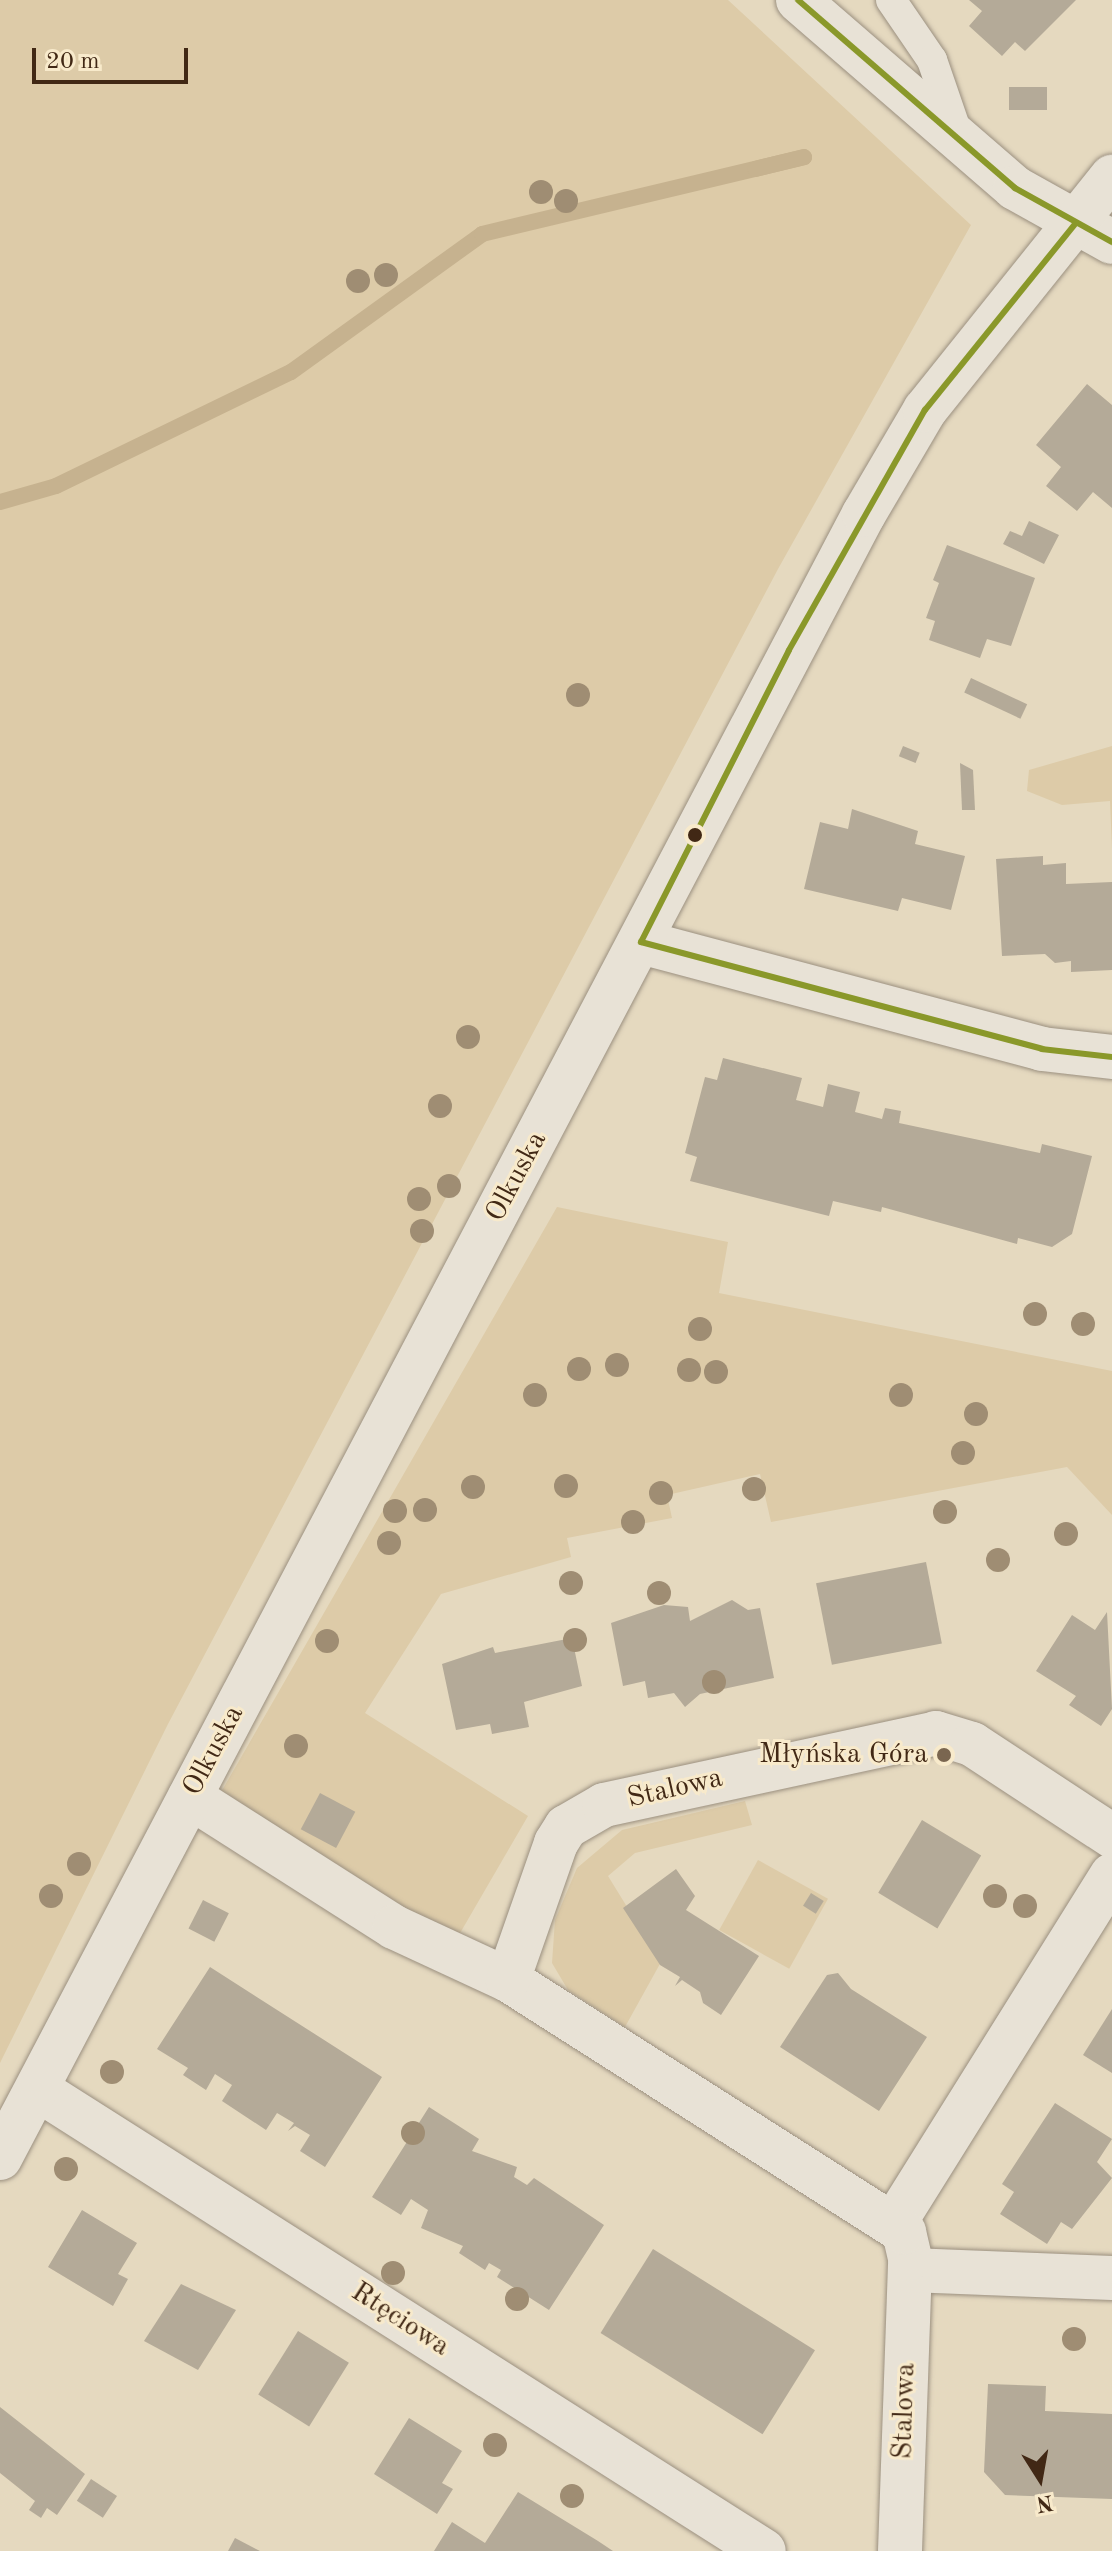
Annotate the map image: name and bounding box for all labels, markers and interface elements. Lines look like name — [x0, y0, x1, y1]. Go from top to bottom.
scale bar — [36, 32, 192, 82]
text: 20 m — [46, 50, 100, 74]
unlabelled marker — [687, 827, 703, 843]
street label: Olkuska — [479, 1126, 555, 1228]
street label: Olkuska — [176, 1700, 252, 1802]
place label: Młyńska Góra — [759, 1738, 928, 1772]
marker: Młyńska Góra — [935, 1746, 953, 1764]
street label: Stalowa — [624, 1762, 726, 1816]
street label: Rtęciowa — [344, 2276, 456, 2364]
street label: Stalowa — [887, 2362, 923, 2460]
north arrow — [1000, 2439, 1080, 2519]
text: N — [1034, 2490, 1055, 2515]

